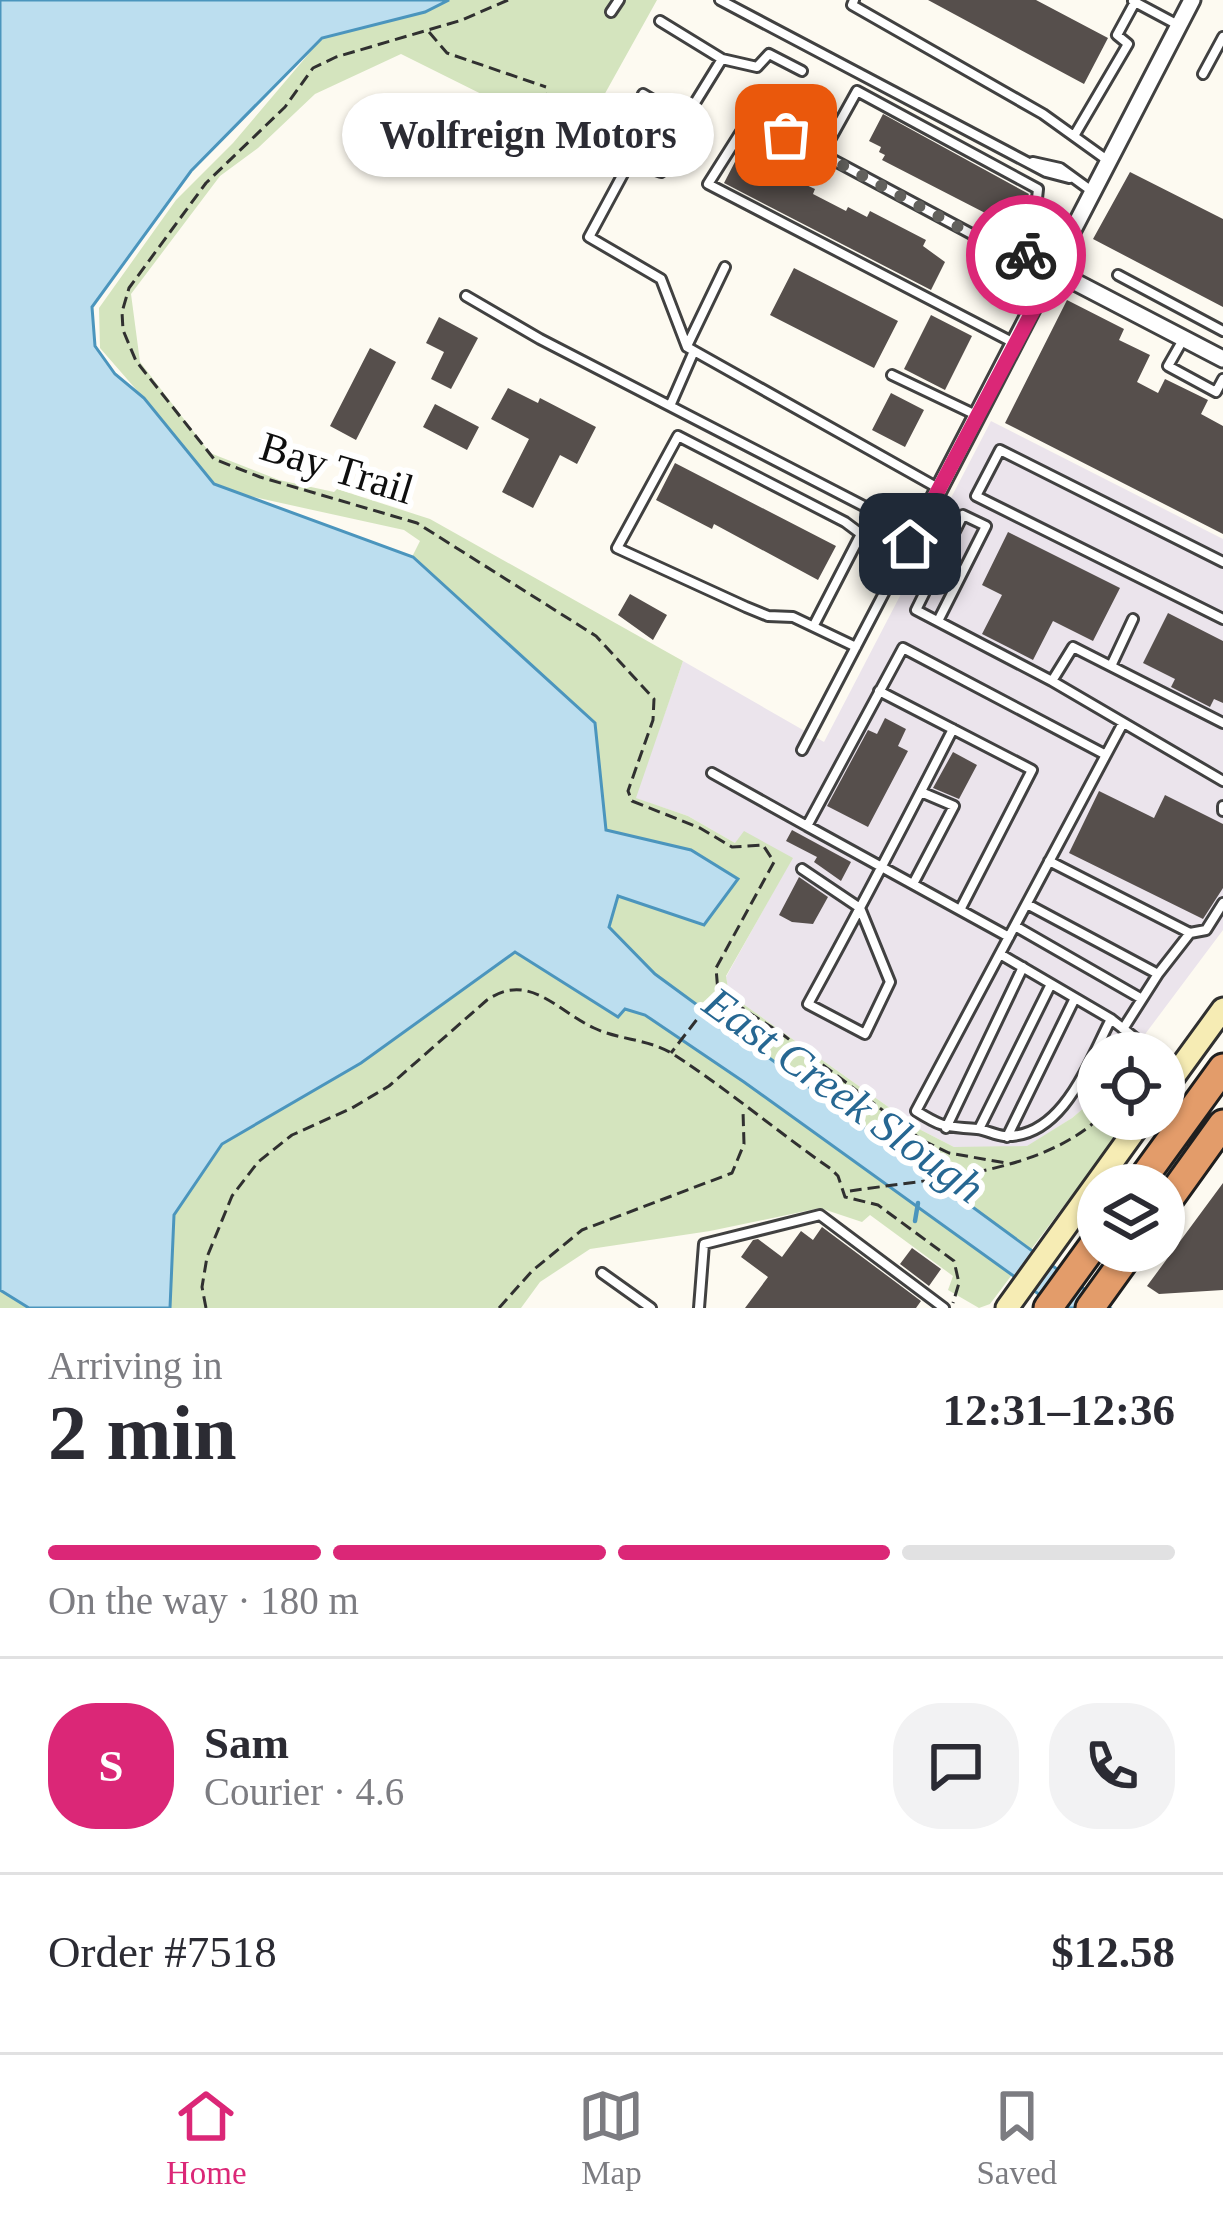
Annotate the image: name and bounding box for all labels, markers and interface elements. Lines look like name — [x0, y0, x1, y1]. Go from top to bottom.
pin — [735, 84, 837, 186]
callout: Wolfreign Motors — [342, 93, 714, 177]
icon: bag — [753, 102, 819, 168]
text: Wolfreign Motors — [379, 113, 677, 156]
courier — [966, 195, 1086, 315]
icon: bike — [993, 222, 1059, 288]
street label: Bay Trail — [255, 423, 419, 513]
pin — [859, 493, 961, 595]
icon: home — [877, 511, 943, 577]
water label: East Creek Slough — [694, 976, 994, 1213]
map controls — [1077, 1032, 1185, 1272]
button: locate — [1077, 1032, 1185, 1140]
button: layers — [1077, 1164, 1185, 1272]
text: Arriving in — [48, 1344, 222, 1387]
text: 12:31–12:36 — [943, 1385, 1175, 1435]
text: 2 min — [48, 1389, 237, 1476]
text: On the way · 180 m — [48, 1579, 359, 1622]
button: chat — [893, 1703, 1019, 1829]
button: phone — [1049, 1703, 1175, 1829]
text: Sam — [204, 1718, 289, 1768]
text: S — [98, 1741, 124, 1791]
text: Courier · 4.6 — [204, 1770, 404, 1813]
text: Order #7518 — [48, 1927, 277, 1977]
text: $12.58 — [1051, 1927, 1175, 1977]
tab: Home — [166, 2083, 247, 2192]
tab: Map — [578, 2083, 644, 2192]
tab: Saved — [976, 2083, 1057, 2192]

